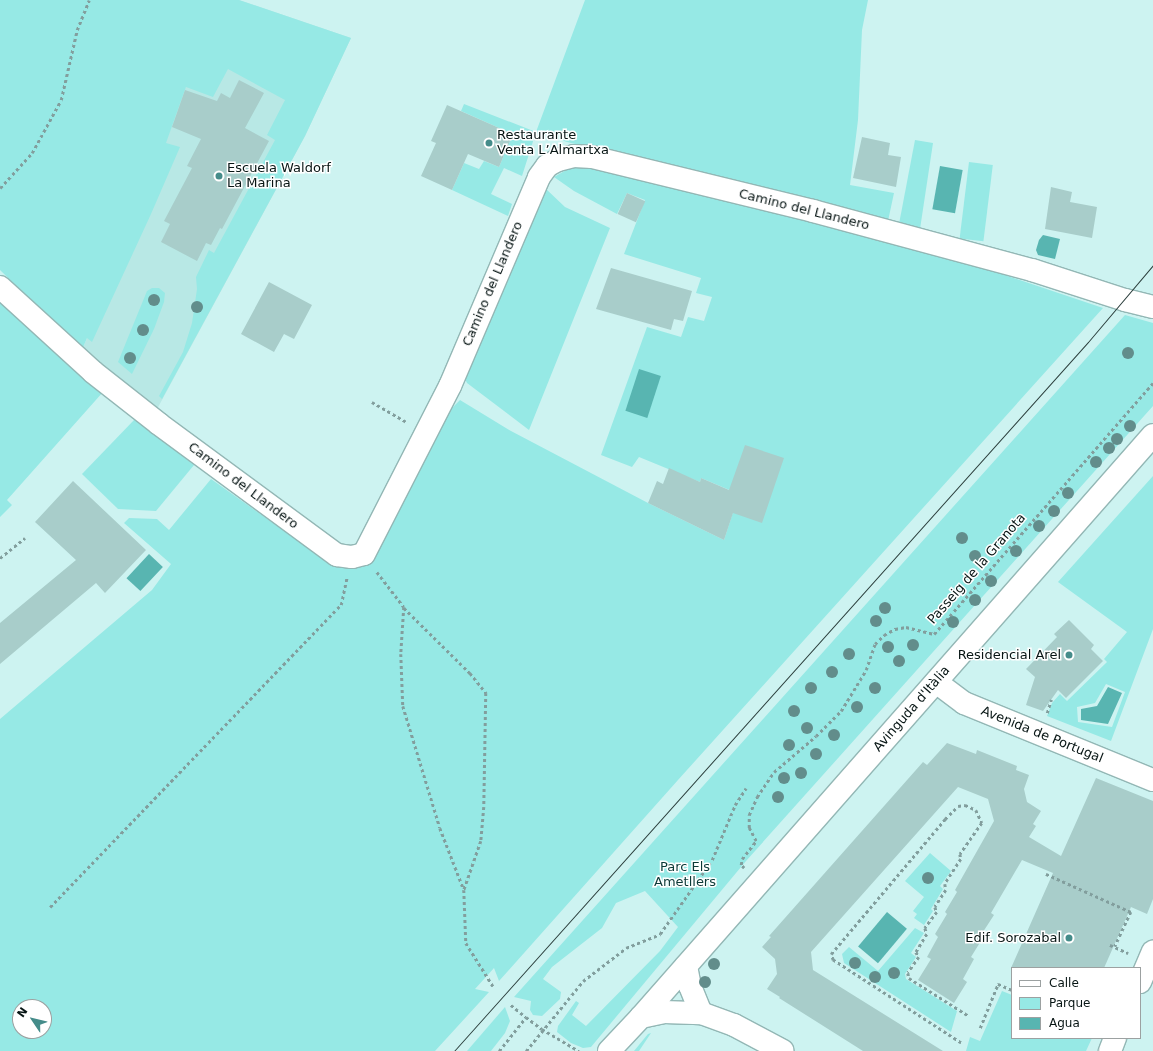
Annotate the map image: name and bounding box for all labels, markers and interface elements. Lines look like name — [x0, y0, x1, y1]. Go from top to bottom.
place label: Restaurante Venta L’Almartxa — [497, 128, 609, 159]
marker: Restaurante Venta L’Almartxa — [484, 138, 494, 148]
place label: Escuela Waldorf La Marina — [227, 161, 331, 192]
marker: Escuela Waldorf La Marina — [214, 171, 224, 181]
street label: Camino del Llandero — [737, 186, 871, 234]
street label: Camino del Llandero — [460, 219, 526, 349]
street label: Camino del Llandero — [185, 439, 301, 533]
street label: Passeig de la Granota — [925, 510, 1029, 628]
place label: Residencial Arel — [958, 647, 1061, 663]
marker: Residencial Arel — [1064, 650, 1074, 660]
street label: Avinguda d'Itàlia — [871, 663, 953, 755]
street label: Avenida de Portugal — [979, 703, 1105, 767]
park label: Parc Els Ametllers — [654, 860, 716, 891]
place label: Edif. Sorozabal — [965, 930, 1061, 946]
marker: Edif. Sorozabal — [1064, 933, 1074, 943]
legend — [1011, 967, 1141, 1039]
text: Calle — [1049, 976, 1079, 990]
text: Parque — [1049, 996, 1090, 1010]
north arrow — [12, 999, 52, 1039]
text: N — [15, 1005, 31, 1020]
text: Agua — [1049, 1016, 1080, 1030]

